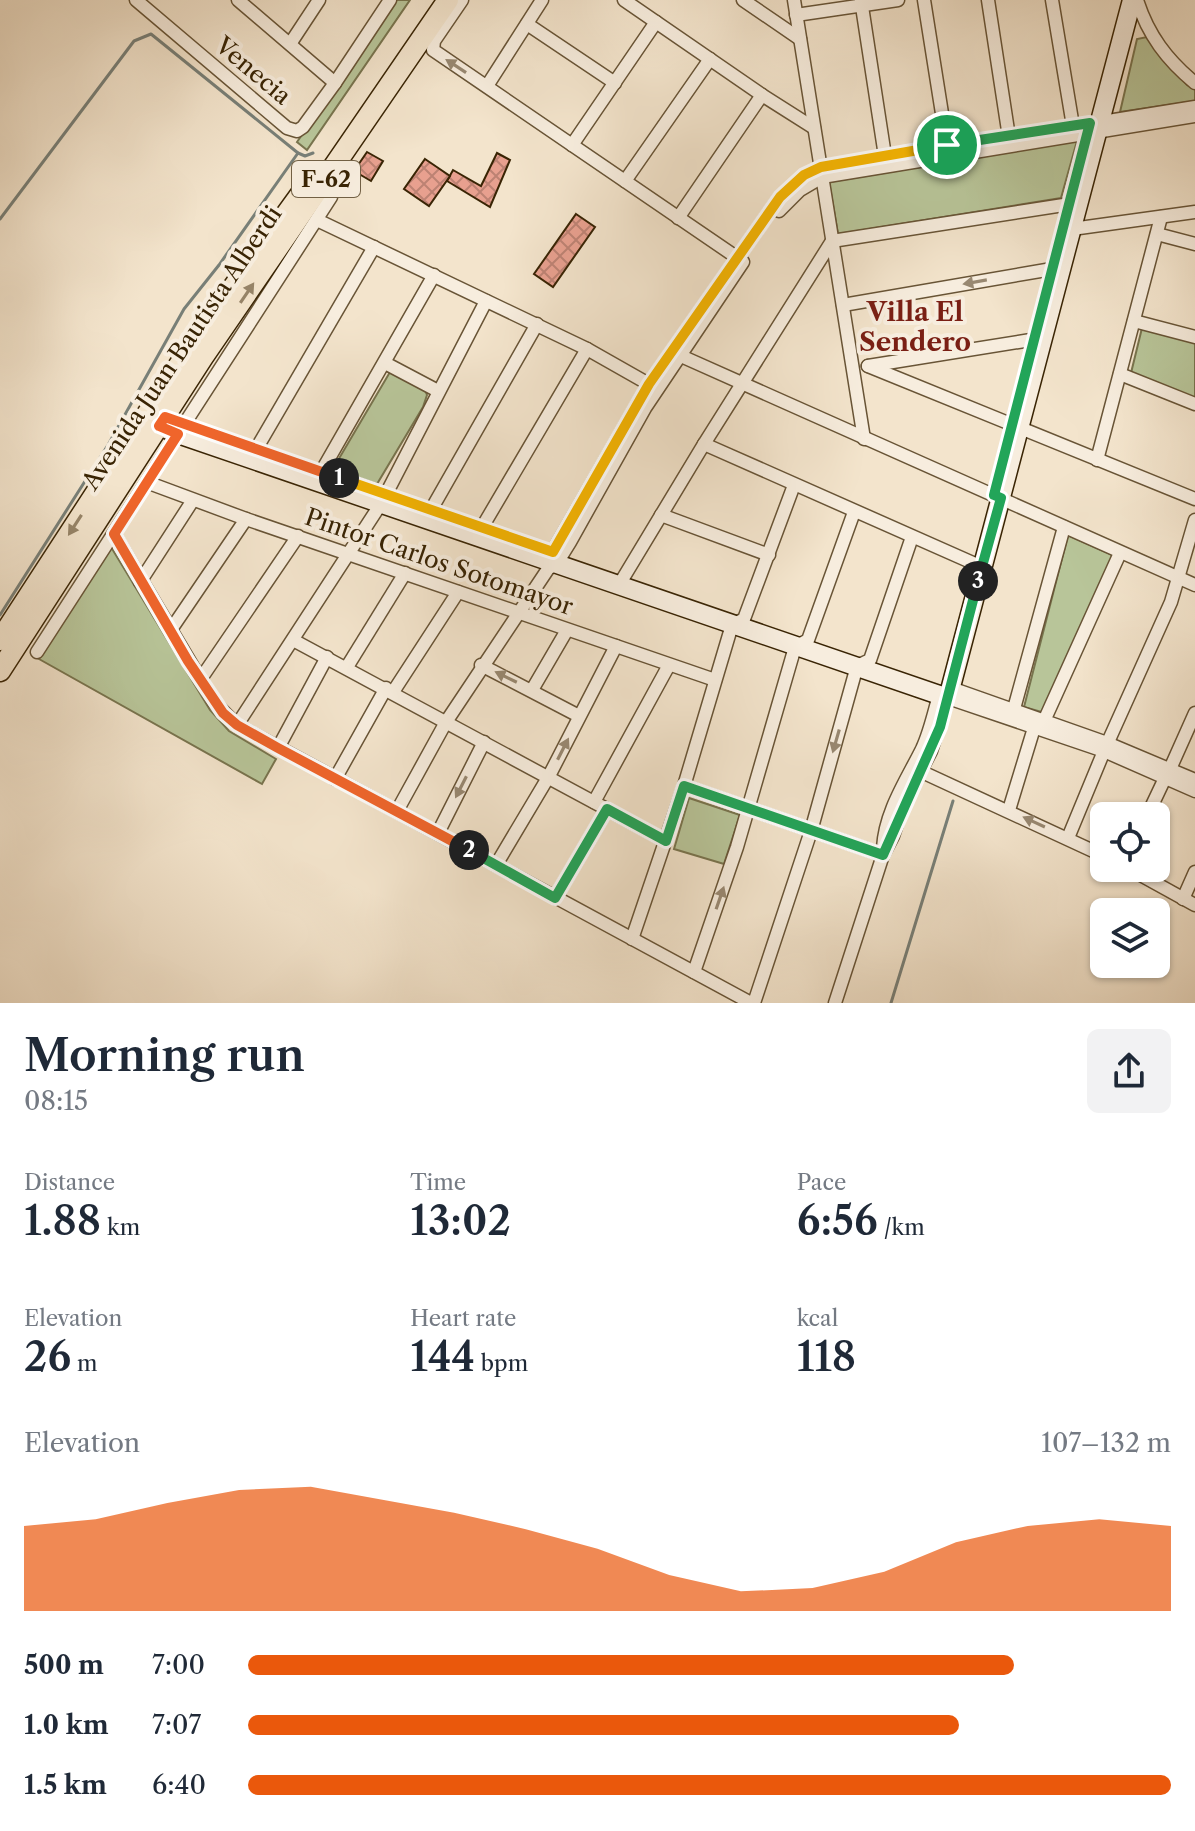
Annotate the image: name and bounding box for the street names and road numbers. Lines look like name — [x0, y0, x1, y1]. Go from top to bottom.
street label: Venecia — [209, 30, 297, 111]
road number: F-62 — [292, 161, 360, 197]
street label: Avenida Juan Bautista Alberdi — [75, 200, 288, 496]
street label: Pintor Carlos Sotomayor — [301, 502, 577, 621]

